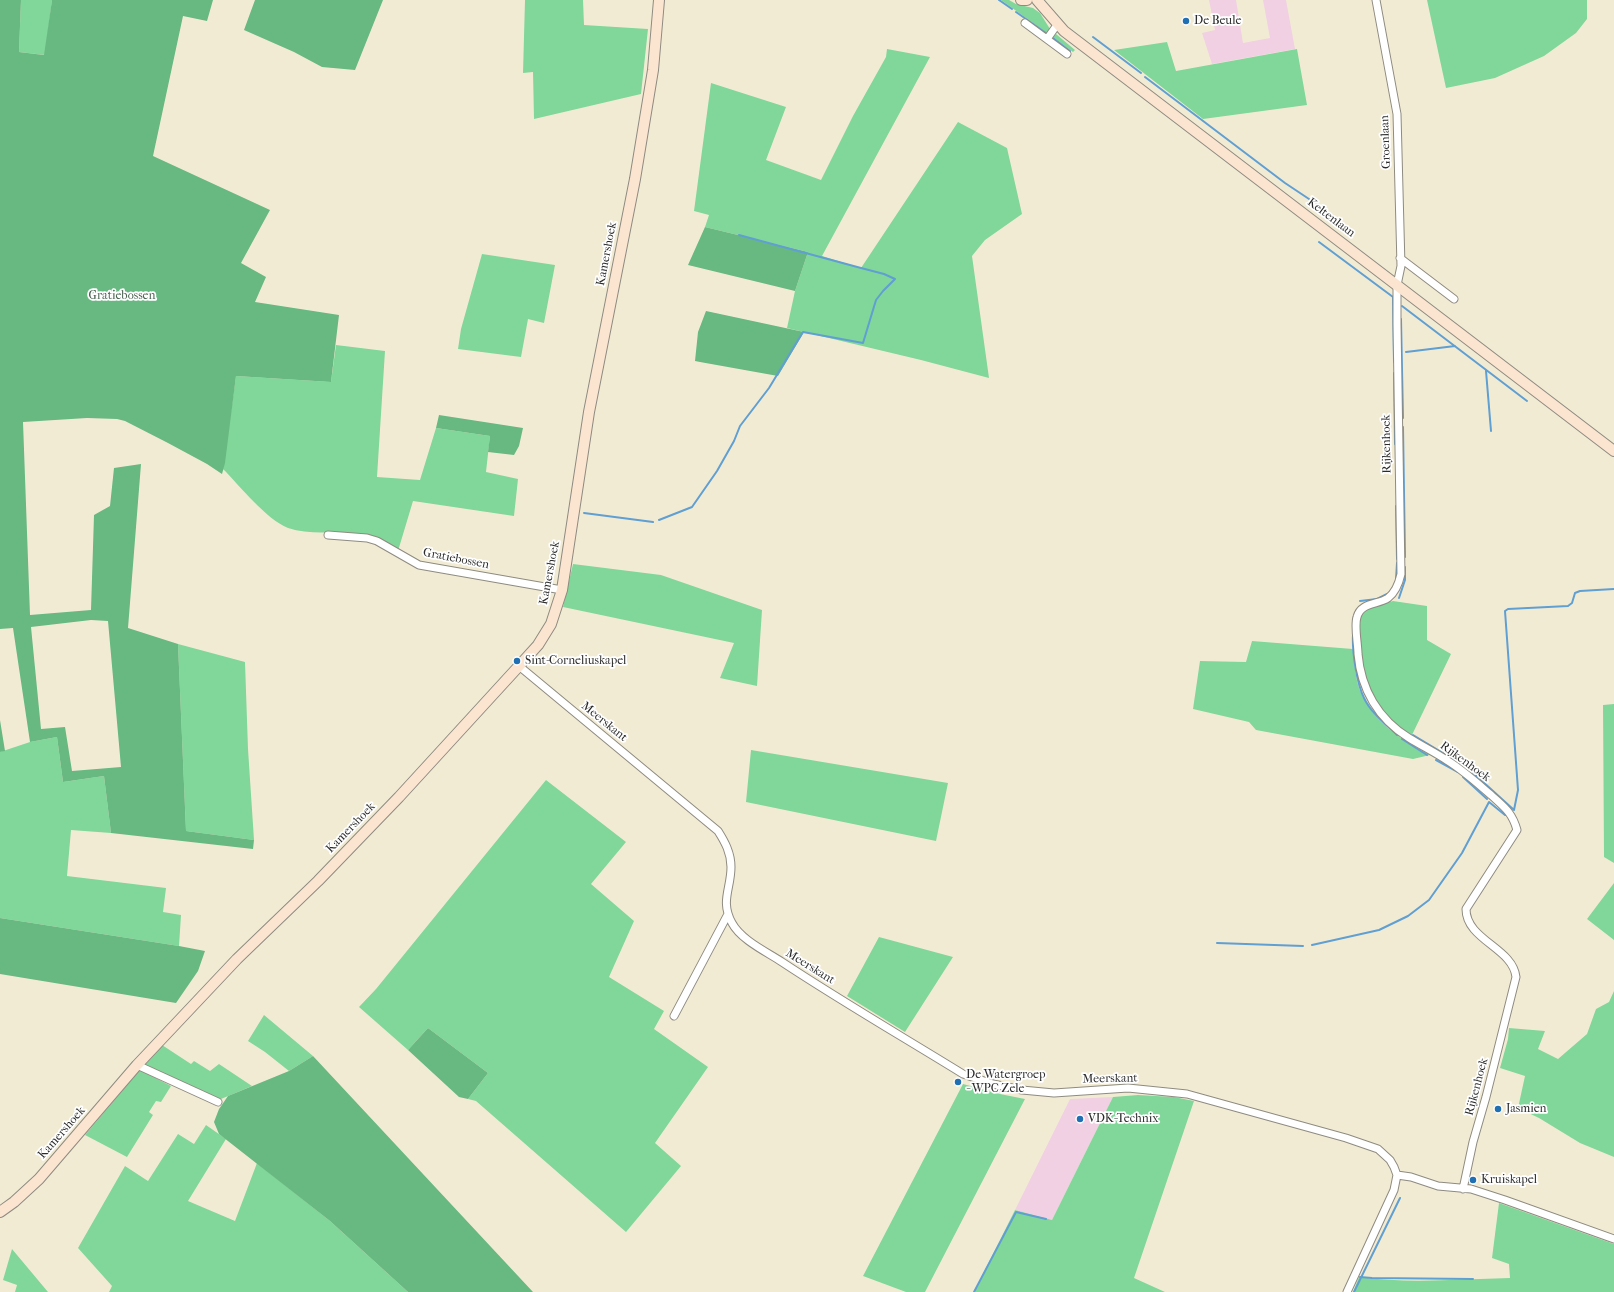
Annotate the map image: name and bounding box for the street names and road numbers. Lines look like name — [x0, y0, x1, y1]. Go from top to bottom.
street label: Groenlaan — [1378, 115, 1394, 169]
street label: Keltenlaan — [1304, 195, 1358, 241]
street label: Kamershoek — [594, 221, 620, 287]
street label: Rijkenhoek — [1379, 414, 1395, 474]
street label: Kamershoek — [537, 540, 563, 606]
street label: Gratiebossen — [422, 546, 490, 572]
street label: Meerskant — [578, 699, 630, 745]
street label: Rijkenhoek — [1437, 739, 1493, 785]
street label: Kamershoek — [323, 800, 379, 856]
street label: Meerskant — [783, 946, 837, 988]
street label: Rijkenhoek — [1462, 1057, 1492, 1117]
street label: Meerskant — [1082, 1071, 1138, 1087]
street label: Kamershoek — [35, 1104, 89, 1162]

